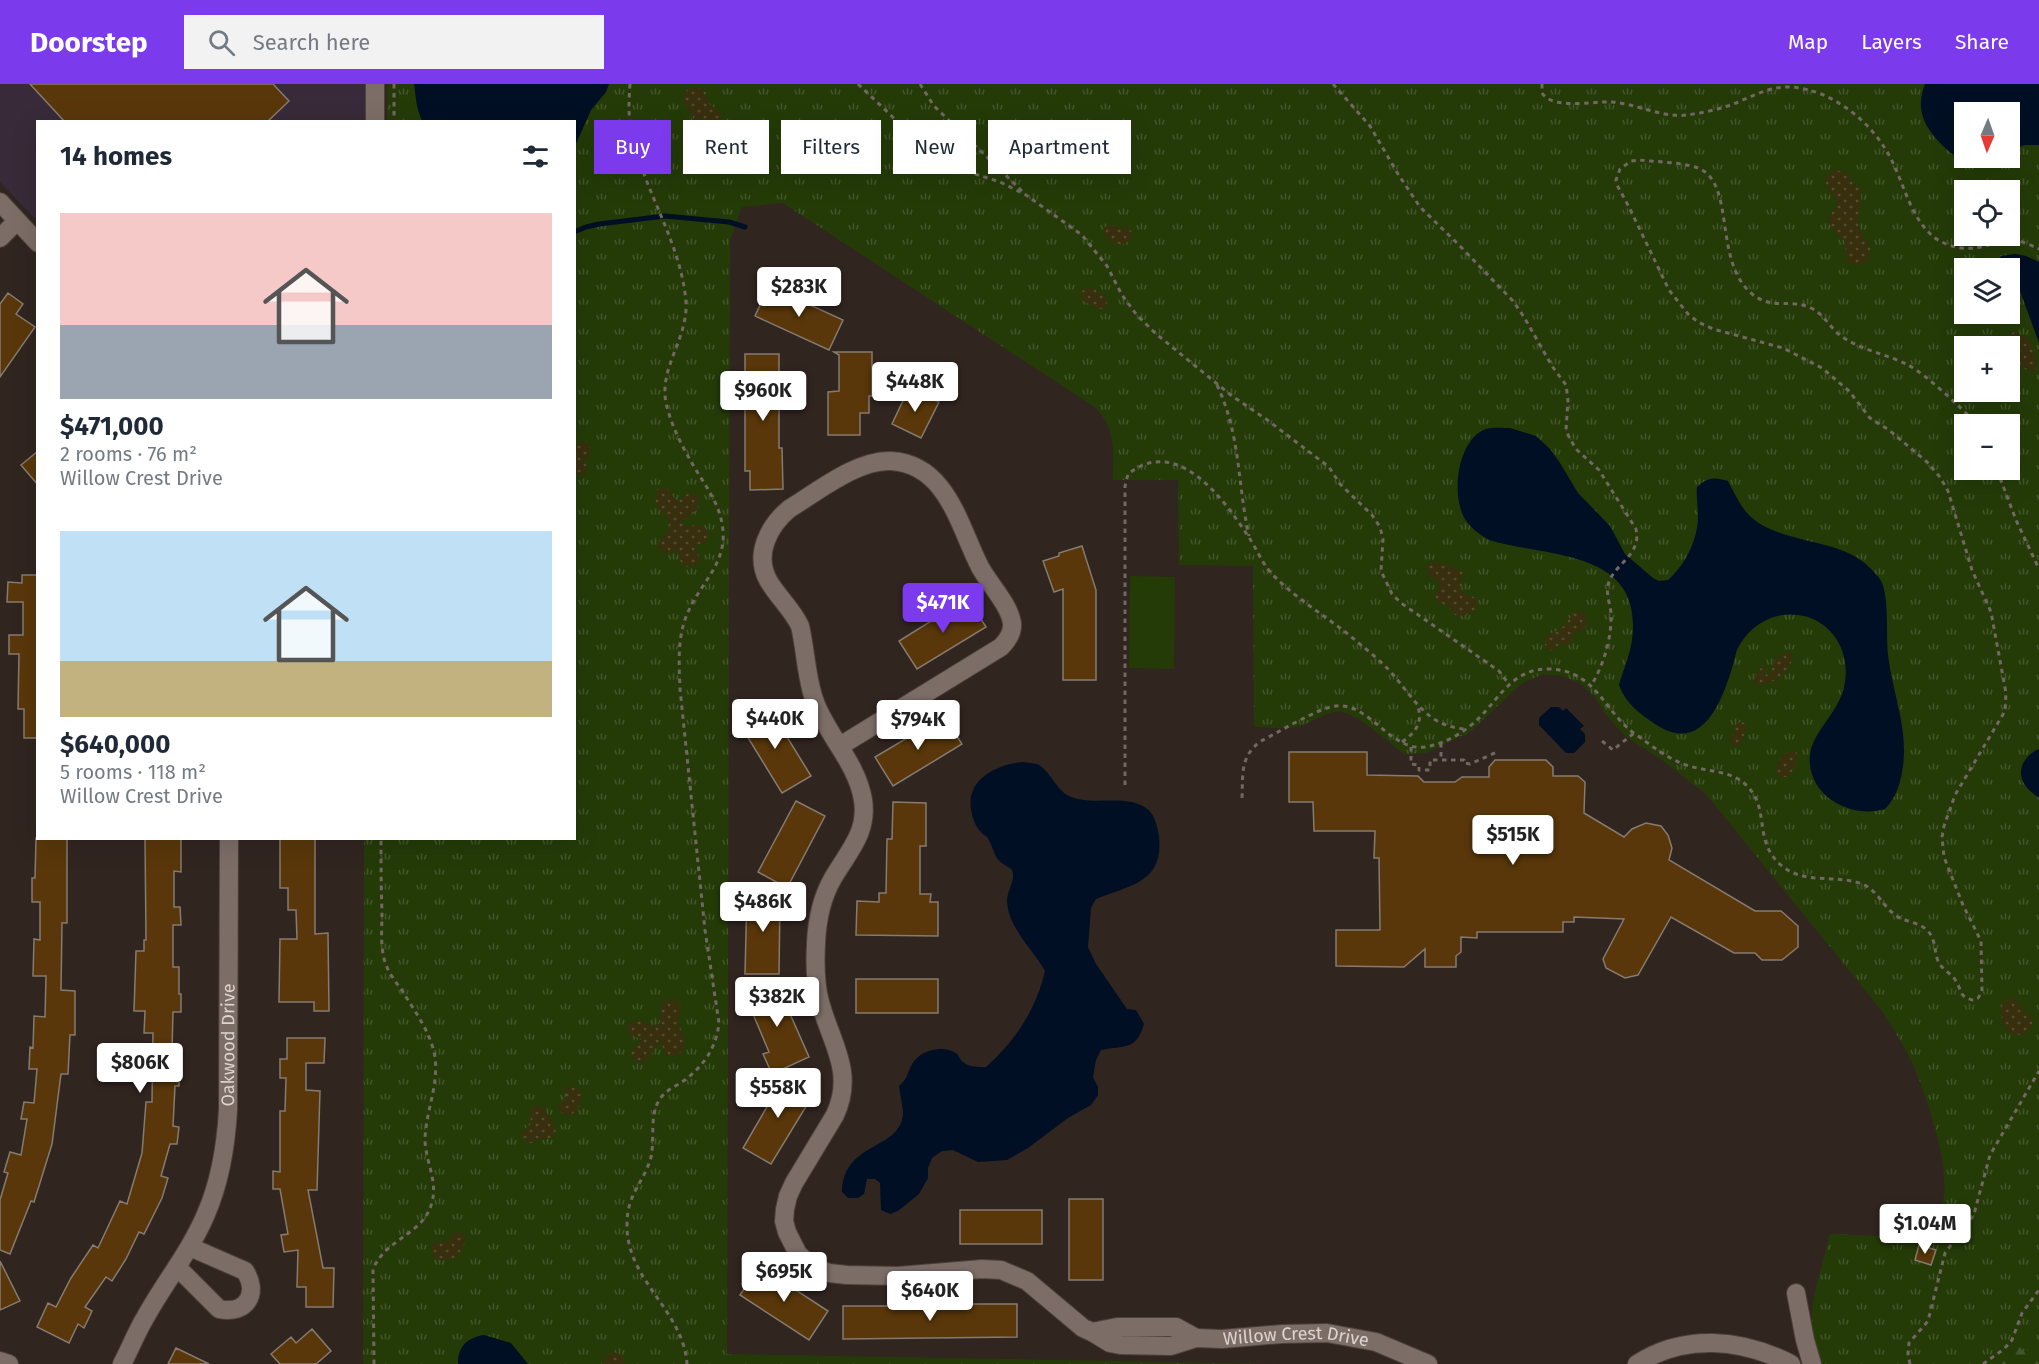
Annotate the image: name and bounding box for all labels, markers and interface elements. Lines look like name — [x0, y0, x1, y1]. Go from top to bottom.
search box — [184, 15, 604, 69]
text: Doorstep — [30, 26, 148, 59]
icon: search — [205, 26, 238, 59]
text: Search here — [253, 29, 370, 56]
text: Map — [1788, 29, 1828, 55]
text: Layers — [1861, 29, 1922, 55]
text: Share — [1955, 29, 2009, 55]
north arrow — [1954, 102, 2020, 168]
map controls — [1954, 102, 2020, 480]
chip: Buy — [594, 120, 671, 174]
chip: Rent — [683, 120, 769, 174]
chip: Filters — [781, 120, 881, 174]
chip: New — [893, 120, 976, 174]
chip: Apartment — [988, 120, 1131, 174]
icon: filters — [519, 140, 552, 173]
text: 14 homes — [60, 141, 172, 172]
button: locate — [1954, 180, 2020, 246]
icon: home — [252, 252, 360, 360]
button: layers — [1954, 258, 2020, 324]
pin: $283K — [757, 267, 841, 318]
text: $283K — [771, 274, 827, 298]
button: + — [1954, 336, 2020, 402]
pin: $448K — [873, 362, 957, 413]
text: $448K — [886, 369, 944, 393]
pin: $960K — [721, 371, 805, 422]
text: $960K — [734, 378, 792, 402]
text: $471,000 — [60, 411, 164, 442]
button: − — [1954, 414, 2020, 480]
text: 2 rooms · 76 m² — [60, 442, 197, 466]
text: Willow Crest Drive — [60, 466, 223, 490]
icon: home — [252, 570, 360, 678]
pin: $471K — [901, 583, 985, 634]
text: $471K — [917, 590, 969, 614]
pin: $440K — [733, 699, 817, 750]
pin: $794K — [876, 700, 960, 751]
text: $440K — [746, 706, 804, 730]
text: $794K — [891, 707, 945, 731]
text: $640,000 — [60, 729, 170, 760]
text: 5 rooms · 118 m² — [60, 760, 206, 784]
text: Willow Crest Drive — [60, 784, 223, 808]
pin: $515K — [1471, 815, 1555, 866]
text: $515K — [1486, 822, 1540, 846]
pin: $486K — [721, 882, 805, 933]
text: $486K — [734, 889, 792, 913]
pin: $382K — [735, 977, 819, 1028]
street label: Oakwood Drive — [217, 983, 239, 1106]
text: $382K — [749, 984, 805, 1008]
pin: $806K — [98, 1043, 182, 1094]
text: $806K — [111, 1050, 169, 1074]
pin: $558K — [736, 1068, 820, 1119]
text: $558K — [750, 1075, 806, 1099]
pin: $1.04M — [1876, 1204, 1974, 1255]
text: $1.04M — [1894, 1211, 1956, 1235]
pin: $695K — [742, 1252, 826, 1303]
text: $695K — [756, 1259, 812, 1283]
pin: $640K — [888, 1271, 972, 1322]
text: $640K — [901, 1278, 959, 1302]
street label: Willow Crest Drive — [1222, 1322, 1371, 1351]

